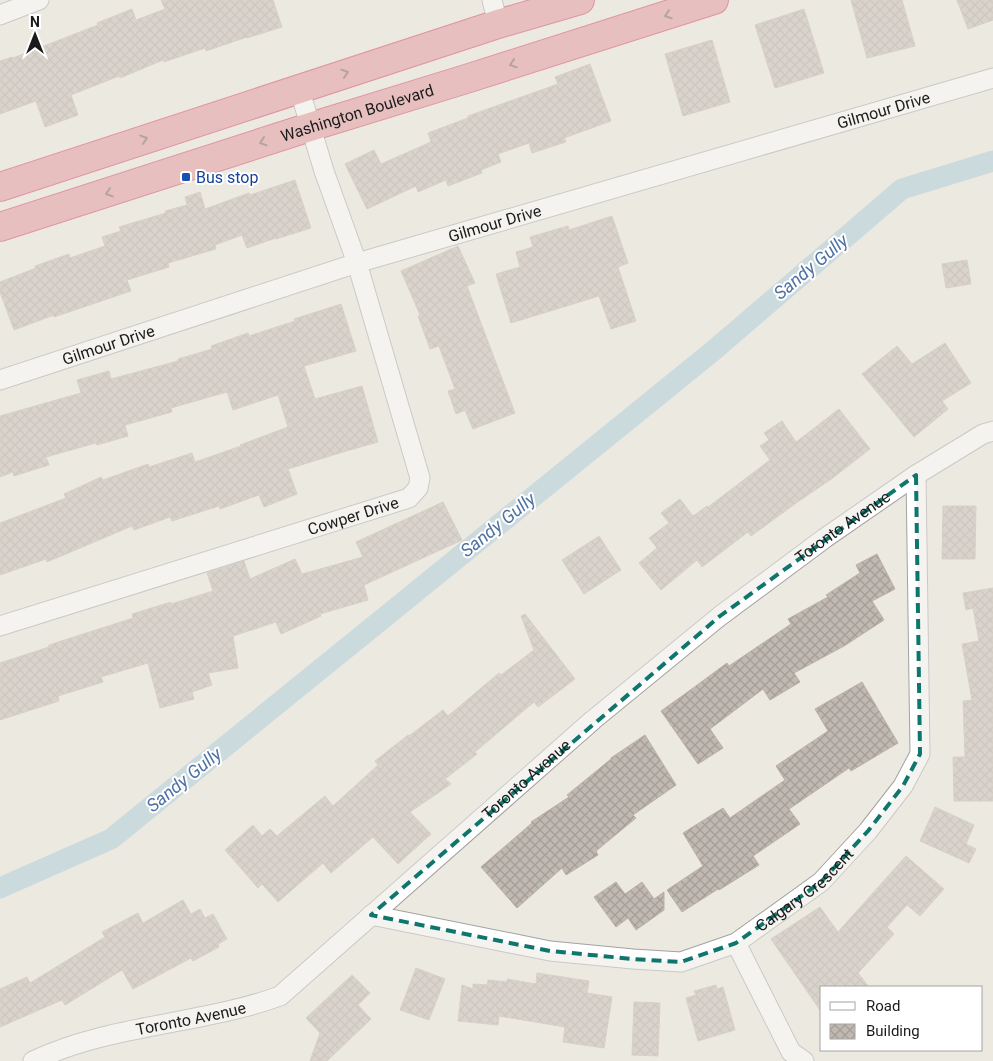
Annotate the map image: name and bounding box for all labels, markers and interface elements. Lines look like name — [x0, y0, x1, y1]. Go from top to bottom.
one-way arrow — [664, 9, 672, 19]
north arrow — [10, 10, 60, 60]
text: N — [30, 14, 40, 30]
one-way arrow — [509, 58, 517, 68]
one-way arrow — [340, 69, 349, 79]
street label: Washington Boulevard — [278, 80, 436, 146]
street label: Gilmour Drive — [835, 88, 932, 133]
one-way arrow — [139, 135, 148, 145]
one-way arrow — [260, 136, 268, 146]
place label: Bus stop — [196, 168, 258, 187]
marker: Bus stop — [180, 171, 192, 183]
one-way arrow — [105, 187, 113, 197]
street label: Gilmour Drive — [446, 201, 544, 246]
water label: Sandy Gully — [769, 229, 853, 304]
street label: Gilmour Drive — [60, 321, 157, 369]
street label: Toronto Avenue — [791, 487, 894, 567]
water label: Sandy Gully — [456, 488, 540, 561]
street label: Cowper Drive — [305, 493, 401, 539]
street label: Toronto Avenue — [478, 735, 575, 823]
water label: Sandy Gully — [142, 743, 226, 816]
street label: Calgary Crescent — [752, 844, 857, 936]
legend — [820, 986, 983, 1051]
text: Road — [866, 997, 900, 1015]
street label: Toronto Avenue — [134, 998, 248, 1039]
text: Building — [866, 1022, 920, 1040]

